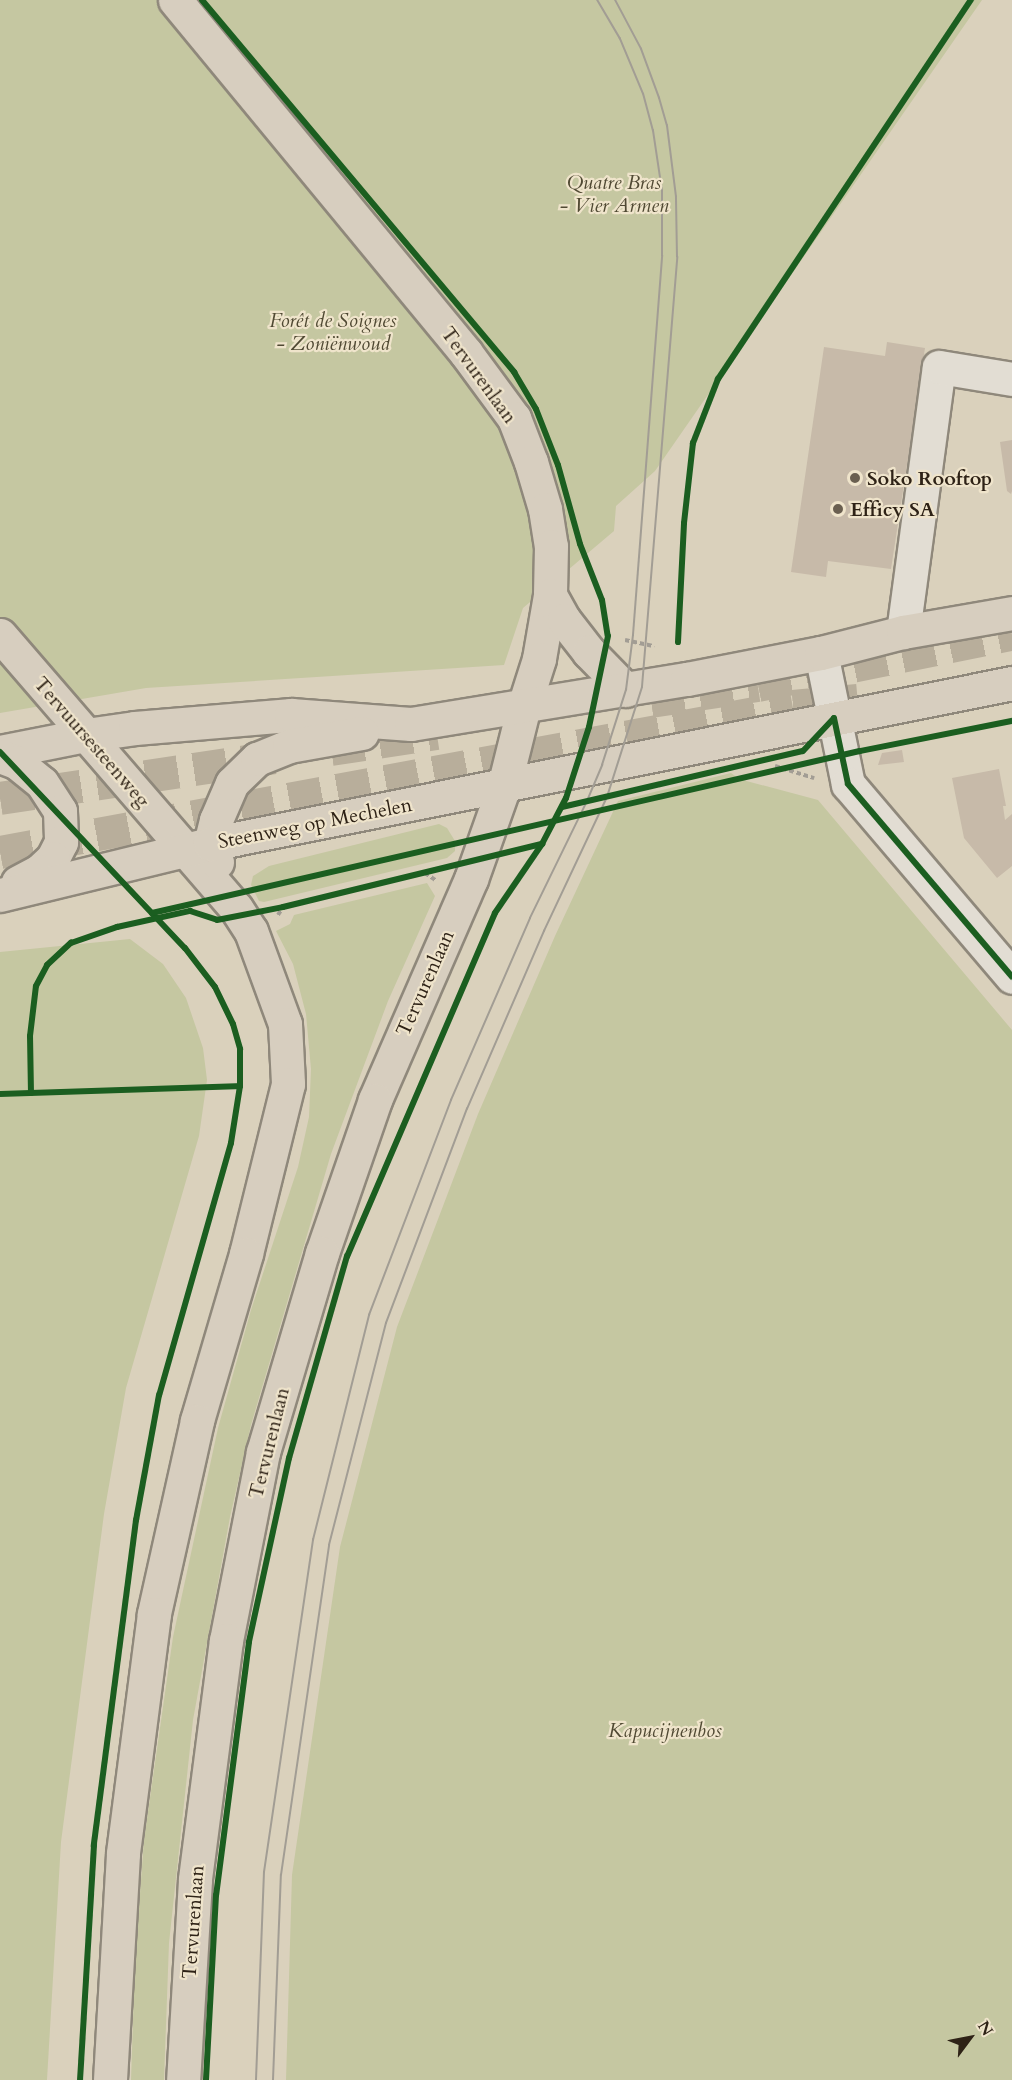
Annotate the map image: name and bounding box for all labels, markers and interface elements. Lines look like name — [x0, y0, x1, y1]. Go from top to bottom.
park label: Quatre Bras - Vier Armen — [559, 170, 669, 217]
park label: Forêt de Soignes - Zoniënwoud — [269, 309, 397, 356]
street label: Tervurenlaan — [436, 322, 522, 428]
place label: Soko Rooftop — [867, 466, 992, 490]
marker: Soko Rooftop — [848, 471, 862, 485]
place label: Efficy SA — [850, 497, 935, 521]
marker: Efficy SA — [831, 502, 845, 516]
street label: Tervuursesteenweg — [29, 672, 155, 812]
street label: Steenweg op Mechelen — [216, 792, 414, 854]
street label: Tervurenlaan — [391, 926, 459, 1040]
street label: Tervurenlaan — [244, 1385, 294, 1501]
park label: Kapucijnenbos — [608, 1718, 722, 1742]
street label: Tervurenlaan — [177, 1864, 209, 1980]
north arrow — [940, 2008, 1000, 2068]
text: N — [972, 2017, 998, 2040]

